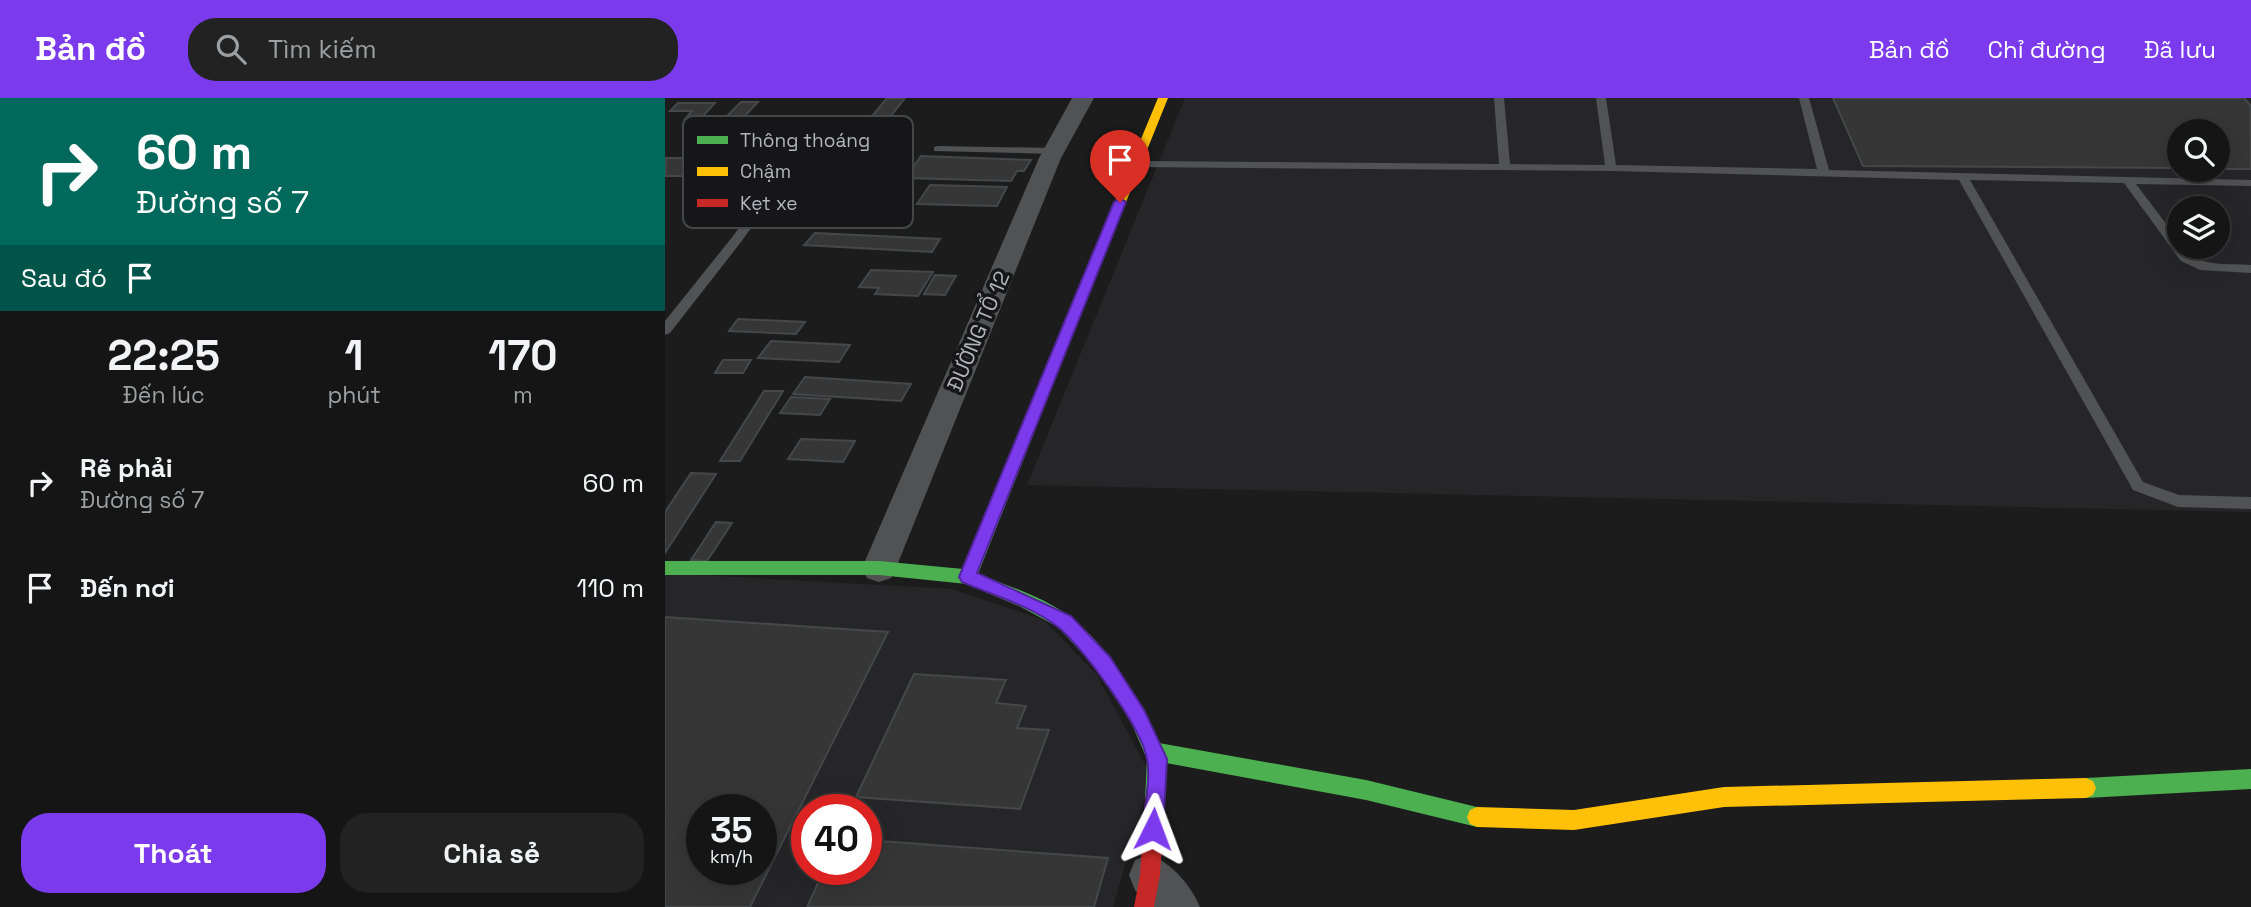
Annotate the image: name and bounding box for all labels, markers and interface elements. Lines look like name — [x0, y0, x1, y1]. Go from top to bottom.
search box — [188, 18, 678, 81]
text: Bản đồ — [35, 28, 146, 70]
icon: search — [212, 30, 250, 68]
text: Tìm kiếm — [268, 32, 377, 66]
text: Bản đồ — [1869, 34, 1950, 65]
text: Chỉ đường — [1988, 34, 2106, 65]
text: Đã lưu — [2144, 34, 2216, 65]
legend — [683, 116, 913, 228]
map controls — [2167, 119, 2230, 259]
button: search — [2167, 119, 2230, 182]
text: 60 m — [136, 121, 252, 183]
icon: right — [21, 126, 112, 217]
text: Thông thoáng — [740, 128, 870, 153]
pin — [1090, 130, 1150, 202]
icon: arrive — [1101, 141, 1139, 179]
text: Chậm — [740, 159, 791, 184]
text: Đường số 7 — [136, 182, 309, 222]
text: Kẹt xe — [740, 191, 798, 216]
button: layers — [2167, 196, 2230, 259]
icon: arrive — [121, 259, 159, 297]
text: Sau đó — [21, 261, 107, 295]
street label: ĐƯỜNG TỔ 12 — [938, 266, 1015, 395]
text: 22:25 — [107, 329, 220, 382]
text: 1 — [345, 329, 364, 382]
text: 170 — [488, 329, 558, 382]
text: Đến lúc — [123, 380, 205, 410]
text: phút — [327, 380, 381, 410]
text: m — [513, 380, 533, 410]
text: Rẽ phải — [80, 451, 173, 485]
icon: right — [21, 464, 59, 502]
text: 60 m — [582, 466, 644, 500]
text: Đường số 7 — [80, 485, 204, 515]
icon: arrive — [21, 569, 59, 607]
text: Đến nơi — [80, 571, 175, 605]
text: 110 m — [577, 571, 644, 605]
position arrow — [1116, 792, 1190, 866]
speed limit sign: 40 — [791, 794, 882, 885]
text: 35 — [710, 808, 753, 852]
button: Thoát — [21, 813, 326, 893]
button: Chia sẻ — [340, 813, 644, 893]
text: km/h — [710, 845, 753, 868]

